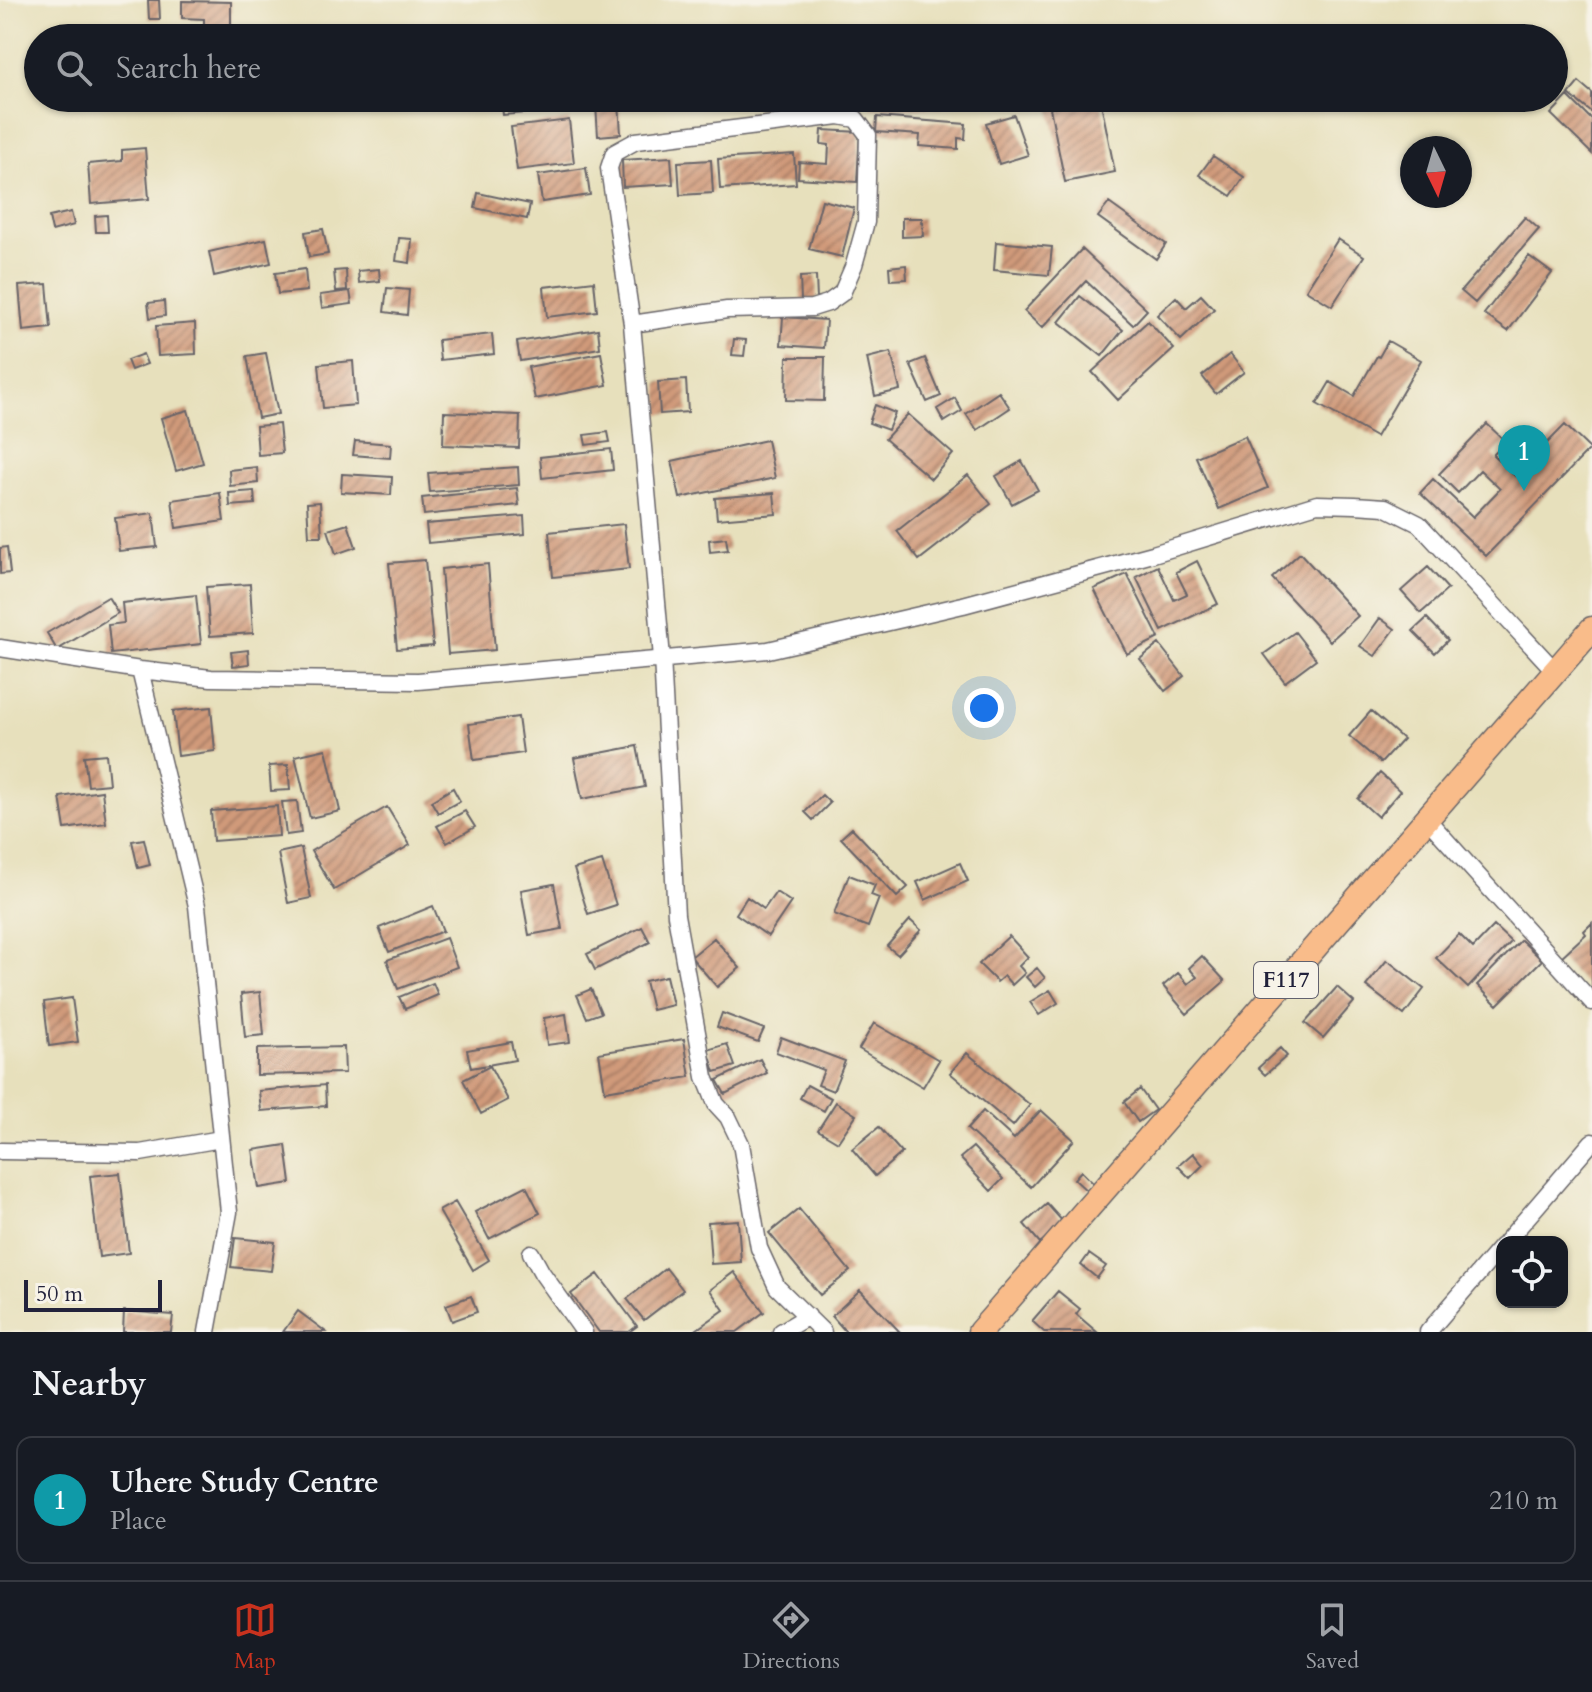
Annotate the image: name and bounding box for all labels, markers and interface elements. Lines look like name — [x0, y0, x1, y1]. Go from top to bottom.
search box — [24, 24, 1568, 112]
icon: search — [52, 46, 96, 90]
text: Search here — [116, 48, 261, 89]
north arrow — [1400, 136, 1472, 208]
pin: 1 — [1498, 425, 1550, 491]
your location — [964, 688, 1004, 728]
road number: F117 — [1254, 962, 1318, 998]
map controls — [1496, 1236, 1568, 1308]
button: locate — [1496, 1236, 1568, 1308]
scale bar — [24, 1276, 162, 1312]
text: 50 m — [36, 1279, 83, 1309]
text: Nearby — [32, 1361, 147, 1407]
text: Uhere Study Centre — [110, 1462, 379, 1503]
text: 1 — [53, 1483, 67, 1518]
text: 210 m — [1489, 1483, 1558, 1518]
text: Place — [110, 1503, 167, 1538]
tab: Map — [233, 1598, 277, 1676]
tab: Directions — [743, 1598, 840, 1676]
tab: Saved — [1306, 1598, 1359, 1676]

